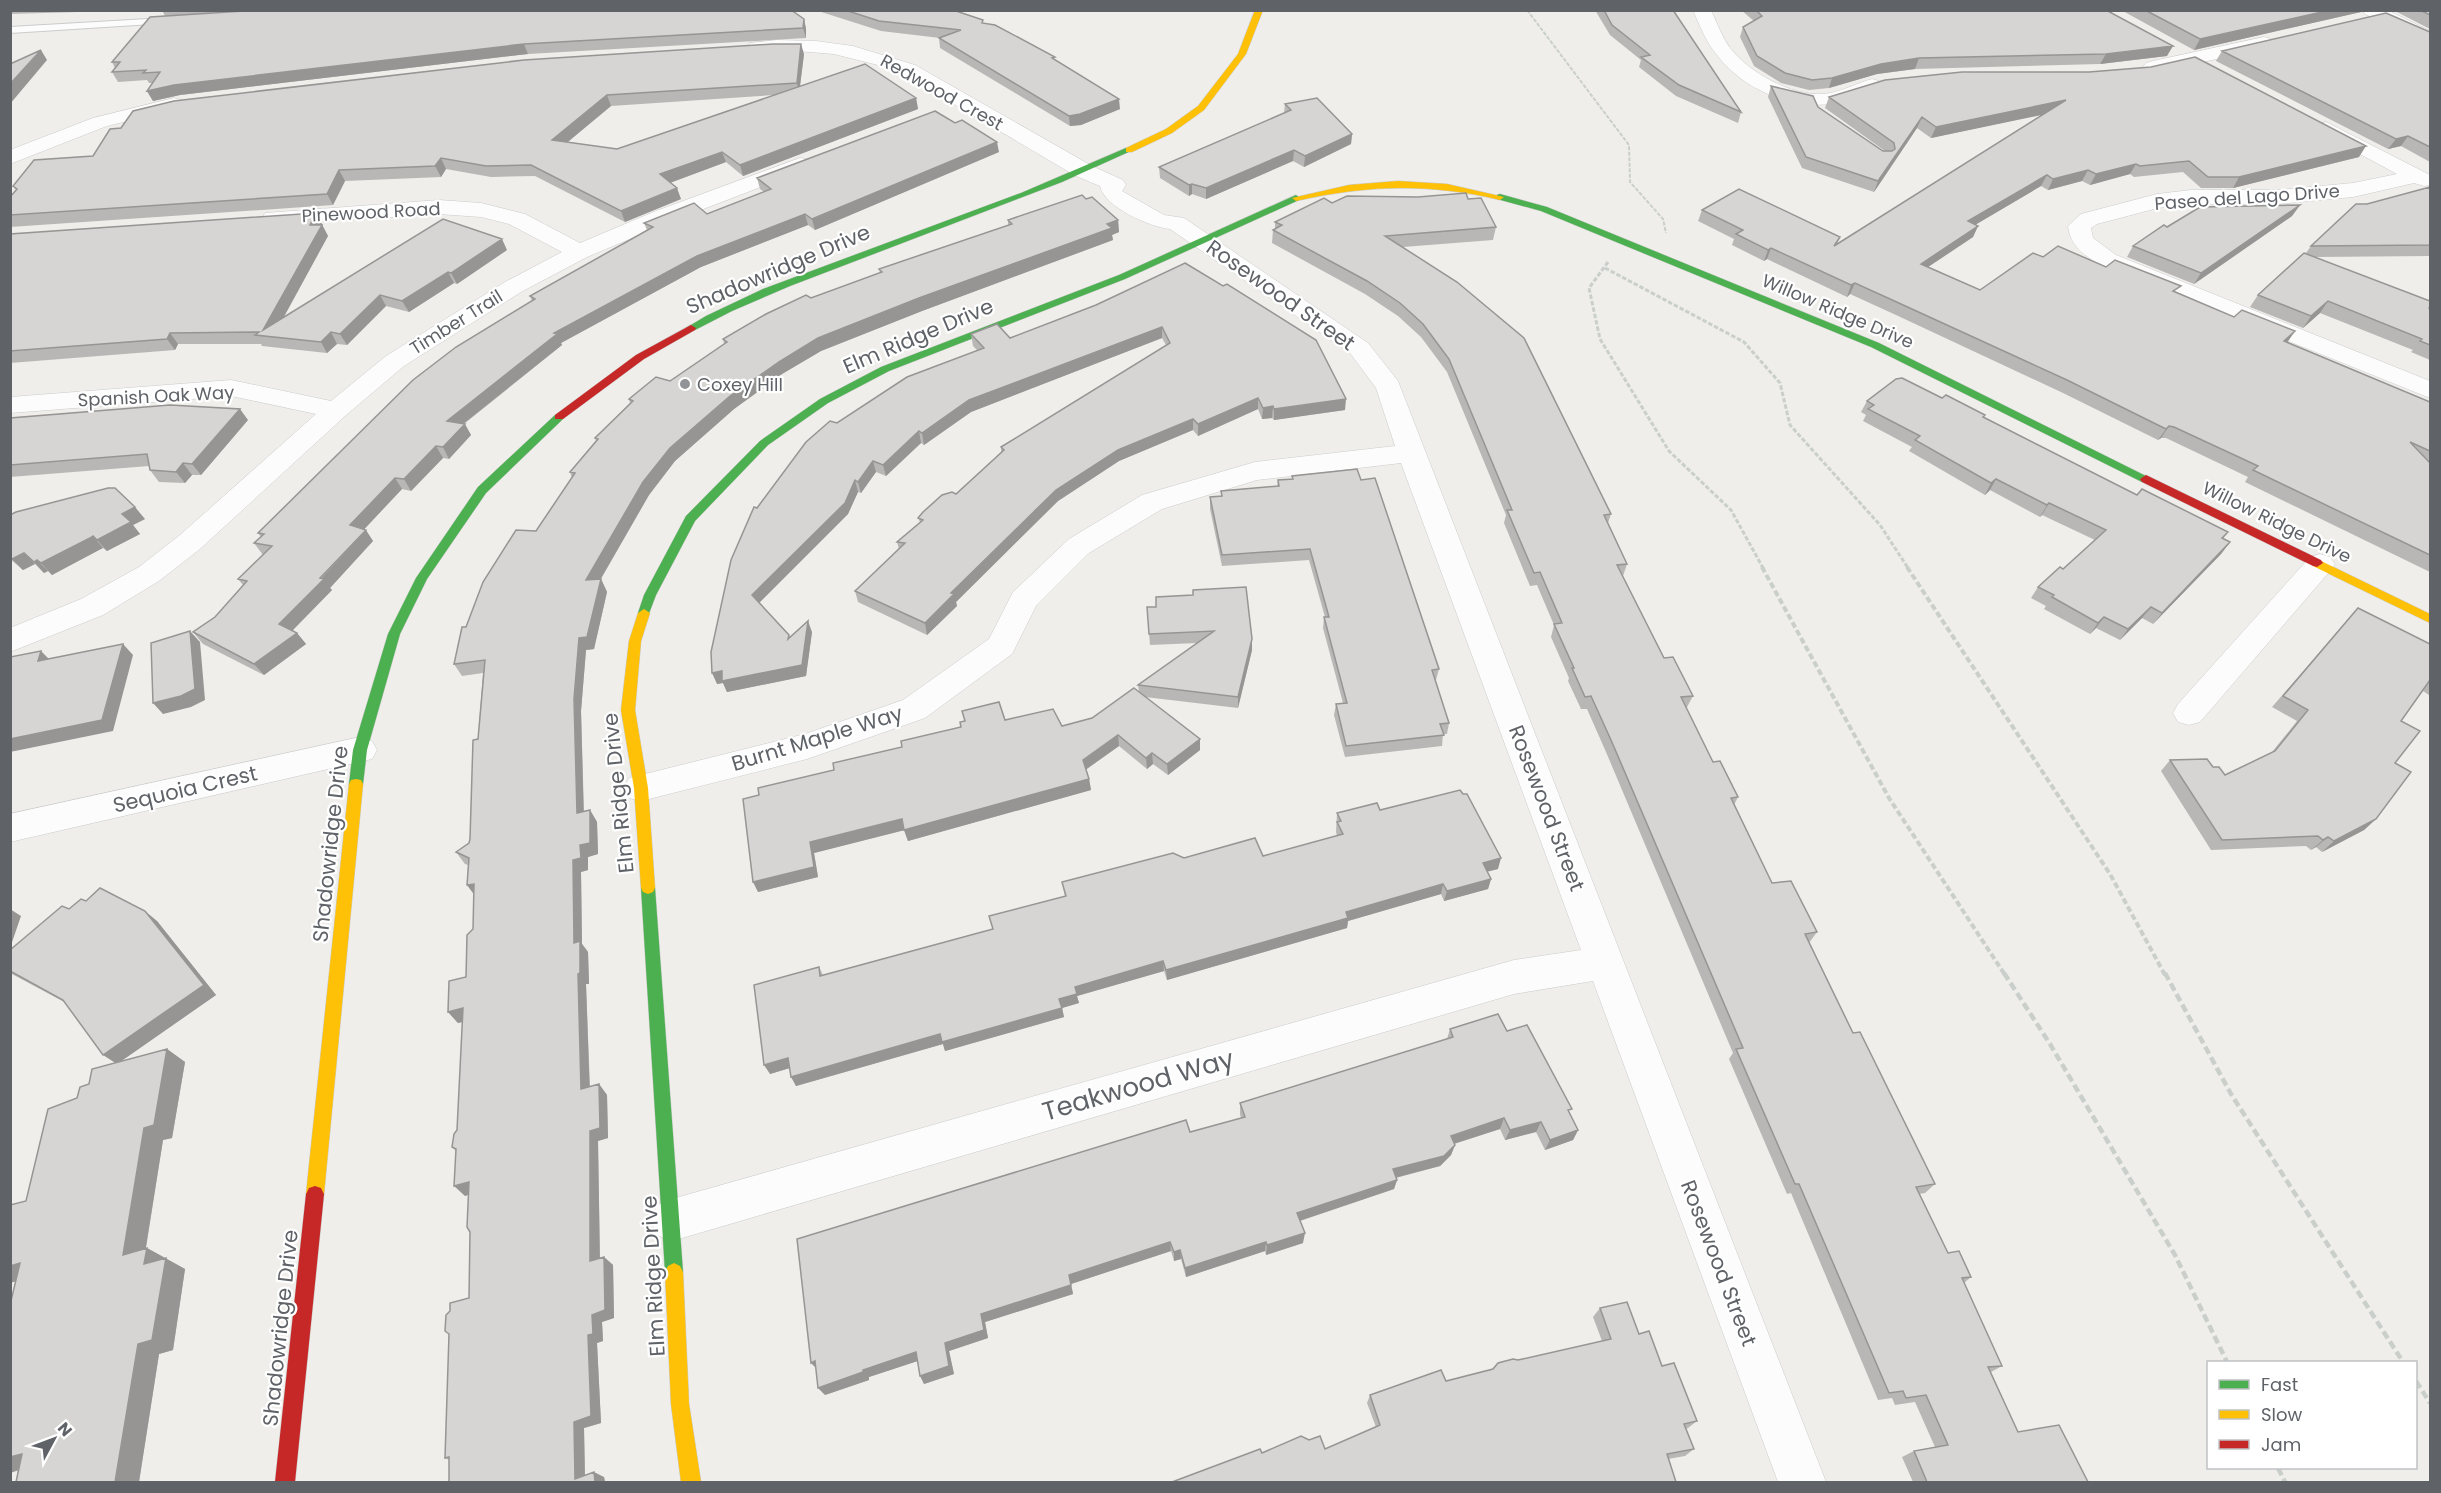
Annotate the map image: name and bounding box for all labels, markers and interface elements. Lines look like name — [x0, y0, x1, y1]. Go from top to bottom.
street label: Redwood Crest — [876, 48, 1008, 136]
street label: Paseo del Lago Drive — [2154, 178, 2340, 216]
street label: Pinewood Road — [301, 196, 441, 228]
street label: Shadowridge Drive — [681, 217, 875, 321]
street label: Rosewood Street — [1201, 233, 1361, 357]
street label: Willow Ridge Drive — [1758, 268, 1918, 354]
street label: Timber Trail — [405, 284, 507, 360]
street label: Elm Ridge Drive — [838, 291, 998, 381]
place label: Coxey Hill — [697, 372, 783, 397]
marker: Coxey Hill — [678, 377, 692, 391]
street label: Spanish Oak Way — [77, 379, 235, 413]
street label: Willow Ridge Drive — [2198, 475, 2356, 569]
street label: Burnt Maple Way — [728, 698, 906, 778]
street label: Elm Ridge Drive — [595, 712, 641, 874]
street label: Rosewood Street — [1502, 721, 1592, 895]
street label: Shadowridge Drive — [305, 744, 355, 944]
street label: Sequoia Crest — [110, 758, 260, 820]
street label: Teakwood Way — [1038, 1040, 1238, 1130]
street label: Rosewood Street — [1674, 1176, 1764, 1350]
street label: Elm Ridge Drive — [634, 1195, 672, 1357]
street label: Shadowridge Drive — [255, 1228, 305, 1428]
legend — [2207, 1361, 2417, 1469]
text: Fast — [2261, 1372, 2298, 1397]
text: Slow — [2261, 1402, 2303, 1427]
north arrow — [24, 1409, 84, 1469]
text: N — [52, 1417, 78, 1442]
text: Jam — [2261, 1432, 2301, 1457]

